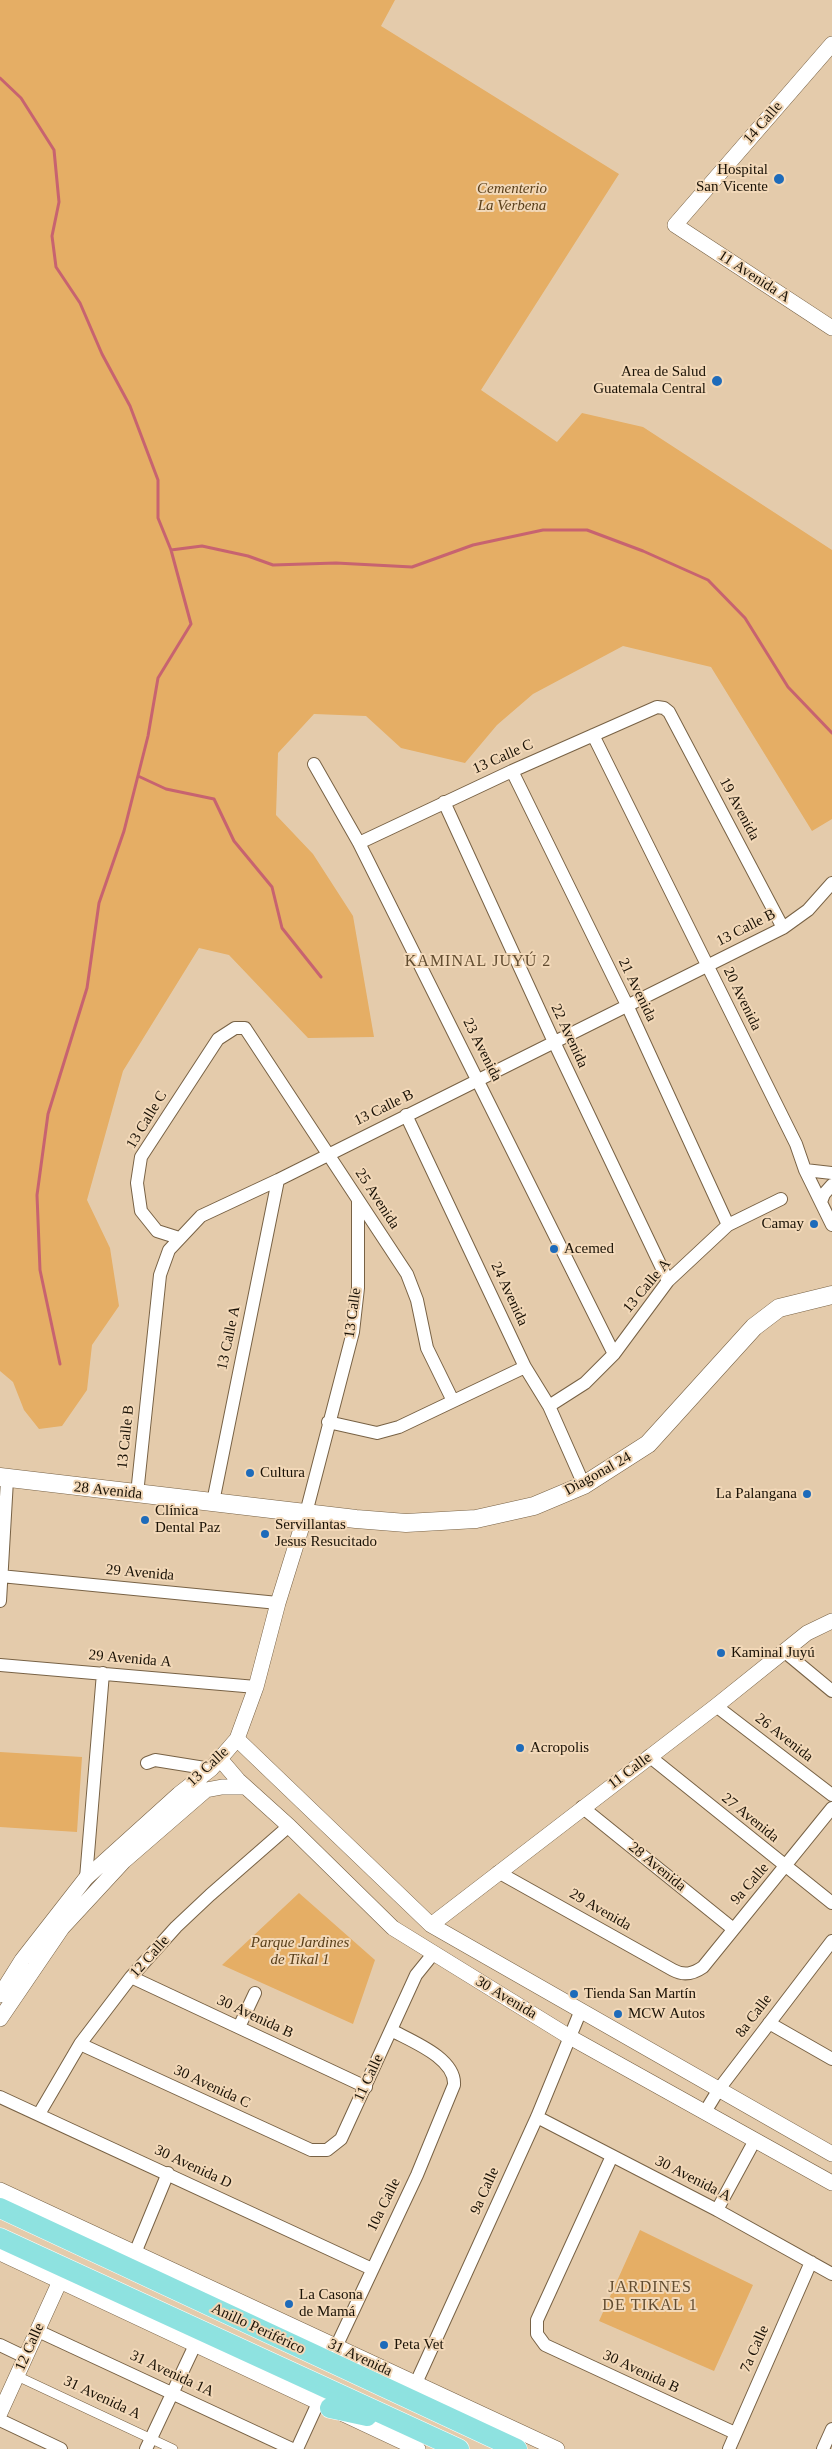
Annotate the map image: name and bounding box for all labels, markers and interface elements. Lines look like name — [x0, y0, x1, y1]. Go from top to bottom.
street label: 14 Calle — [740, 98, 786, 148]
place label: Hospital San Vicente — [696, 161, 768, 196]
marker: Hospital San Vicente — [772, 172, 786, 186]
park label: Cementerio La Verbena — [477, 180, 547, 215]
street label: 11 Avenida A — [715, 247, 793, 307]
place label: Area de Salud Guatemala Central — [593, 363, 706, 398]
marker: Area de Salud Guatemala Central — [710, 374, 724, 388]
street label: 13 Calle C — [470, 736, 536, 778]
street label: 19 Avenida — [715, 775, 763, 843]
street label: 13 Calle B — [713, 905, 779, 951]
district label: KAMINAL JUYÚ 2 — [403, 952, 553, 972]
street label: 21 Avenida — [614, 955, 660, 1025]
street label: 20 Avenida — [719, 964, 765, 1034]
street label: 22 Avenida — [546, 1001, 592, 1071]
street label: 23 Avenida — [458, 1015, 506, 1085]
street label: 13 Calle B — [351, 1086, 417, 1130]
street label: 13 Calle C — [123, 1088, 171, 1152]
street label: 25 Avenida — [351, 1165, 403, 1233]
place label: Camay — [762, 1215, 804, 1233]
marker: Camay — [808, 1218, 820, 1230]
place label: Acemed — [564, 1240, 614, 1258]
marker: Acemed — [548, 1243, 560, 1255]
street label: 13 Calle A — [619, 1255, 675, 1317]
street label: 24 Avenida — [486, 1259, 532, 1329]
street label: 13 Calle — [341, 1287, 365, 1339]
street label: 13 Calle A — [213, 1304, 245, 1372]
street label: 13 Calle B — [114, 1404, 138, 1470]
street label: Diagonal 24 — [561, 1448, 635, 1500]
place label: Cultura — [260, 1464, 305, 1482]
marker: Cultura — [244, 1467, 256, 1479]
street label: 28 Avenida — [73, 1478, 143, 1504]
place label: La Palangana — [716, 1485, 797, 1503]
marker: La Palangana — [801, 1488, 813, 1500]
place label: Clínica Dental Paz — [155, 1502, 220, 1537]
marker: Clínica Dental Paz — [139, 1514, 151, 1526]
place label: Servillantas Jesus Resucitado — [275, 1516, 377, 1551]
marker: Servillantas Jesus Resucitado — [259, 1528, 271, 1540]
street label: 29 Avenida — [105, 1561, 175, 1585]
place label: Kaminal Juyú — [731, 1644, 815, 1662]
street label: 29 Avenida A — [88, 1646, 172, 1672]
marker: Kaminal Juyú — [715, 1647, 727, 1659]
street label: 26 Avenida — [751, 1710, 817, 1766]
place label: Acropolis — [530, 1739, 589, 1757]
marker: Acropolis — [514, 1742, 526, 1754]
street label: 13 Calle — [183, 1743, 233, 1791]
street label: 11 Calle — [605, 1749, 655, 1793]
street label: 27 Avenida — [718, 1789, 782, 1847]
street label: 28 Avenida — [625, 1838, 689, 1896]
street label: 9a Calle — [727, 1859, 773, 1909]
street label: 29 Avenida — [566, 1885, 634, 1935]
street label: 12 Calle — [126, 1932, 174, 1982]
park label: Parque Jardines de Tikal 1 — [251, 1934, 349, 1969]
street label: 30 Avenida — [472, 1973, 540, 2023]
place label: Tienda San Martín — [584, 1985, 696, 2003]
marker: Tienda San Martín — [568, 1988, 580, 2000]
street label: 30 Avenida B — [214, 1991, 296, 2043]
street label: 8a Calle — [732, 1991, 776, 2041]
place label: MCW Autos — [628, 2005, 705, 2023]
marker: MCW Autos — [612, 2008, 624, 2020]
street label: 11 Calle — [350, 2052, 388, 2104]
street label: 30 Avenida C — [171, 2061, 253, 2113]
street label: 30 Avenida D — [152, 2141, 234, 2193]
street label: 30 Avenida A — [652, 2152, 734, 2206]
street label: 9a Calle — [467, 2165, 503, 2217]
street label: 10a Calle — [363, 2175, 405, 2235]
district label: JARDINES DE TIKAL 1 — [601, 2278, 699, 2316]
place label: La Casona de Mamá — [299, 2286, 363, 2321]
marker: La Casona de Mamá — [283, 2298, 295, 2310]
street label: Anillo Periférico — [208, 2299, 308, 2359]
street label: 12 Calle — [12, 2320, 48, 2374]
street label: 7a Calle — [737, 2323, 773, 2375]
street label: 31 Avenida — [325, 2335, 395, 2381]
place label: Peta Vet — [394, 2336, 444, 2354]
marker: Peta Vet — [378, 2339, 390, 2351]
street label: 30 Avenida B — [600, 2346, 682, 2398]
street label: 31 Avenida 1A — [127, 2347, 217, 2401]
street label: 31 Avenida A — [61, 2372, 143, 2424]

